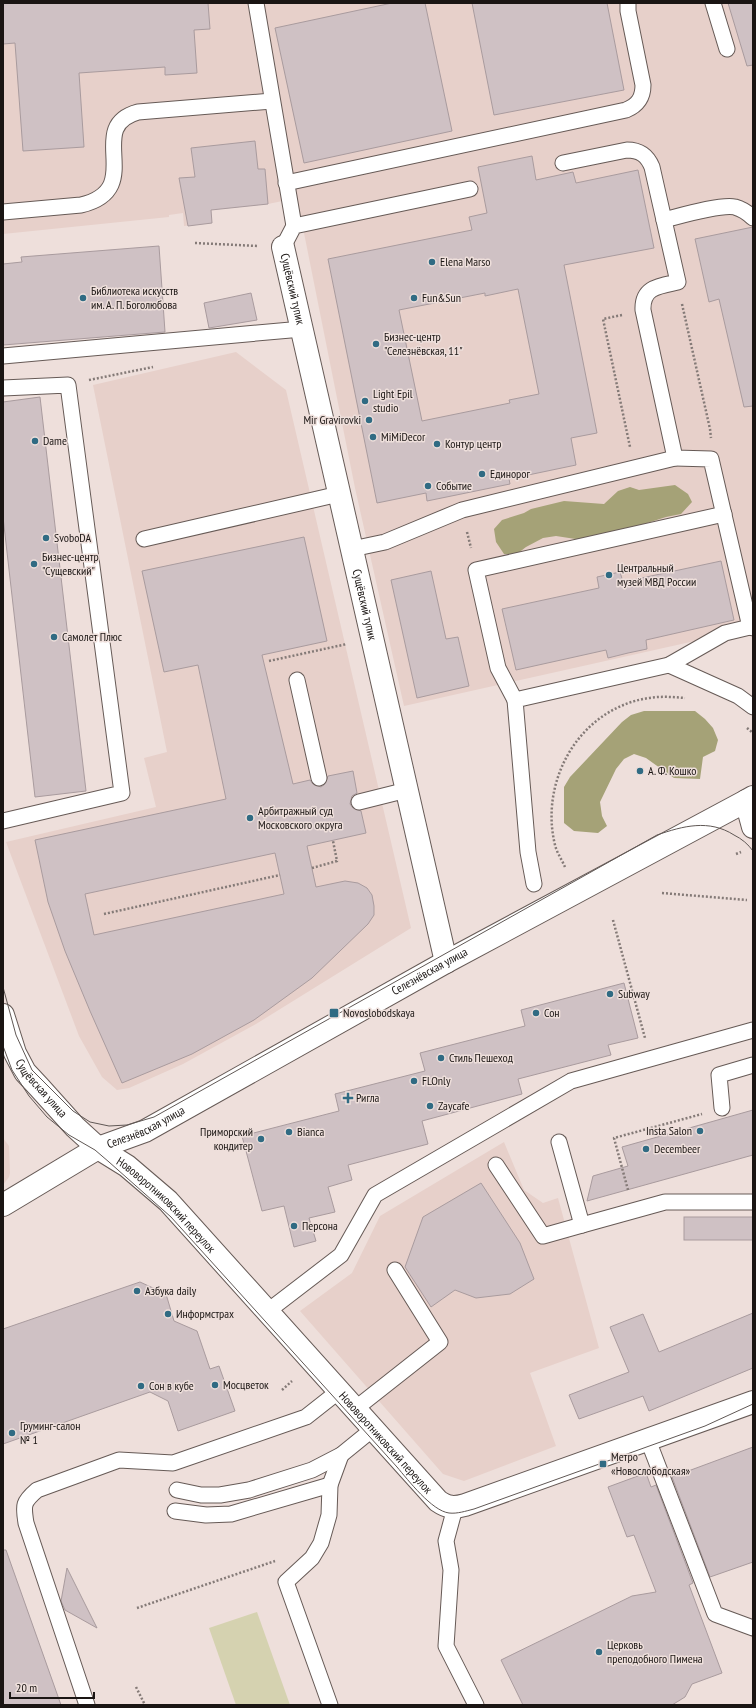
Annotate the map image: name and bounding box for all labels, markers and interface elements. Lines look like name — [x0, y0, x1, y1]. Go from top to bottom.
street label: Сущёвский тупик — [278, 252, 308, 326]
place label: Elena Marso — [440, 254, 490, 269]
marker: Elena Marso — [427, 257, 437, 267]
place label: Библиотека искусств им. А. П. Боголюбова — [91, 283, 178, 312]
place label: Fun&Sun — [422, 290, 461, 305]
marker: Библиотека искусств им. А. П. Боголюбова — [78, 293, 88, 303]
marker: Fun&Sun — [409, 293, 419, 303]
place label: Бизнес-центр "Селезнёвская, 11" — [384, 329, 463, 358]
marker: Бизнес-центр "Селезнёвская, 11" — [371, 339, 381, 349]
place label: Light Epil studio — [373, 386, 413, 415]
marker: Light Epil studio — [360, 396, 370, 406]
place label: Mir Gravirovki — [303, 412, 361, 427]
marker: Mir Gravirovki — [364, 415, 374, 425]
place label: MiMiDecor — [381, 429, 426, 444]
marker: MiMiDecor — [368, 432, 378, 442]
place label: Dame — [43, 433, 67, 448]
marker: Dame — [30, 436, 40, 446]
place label: Контур центр — [445, 436, 501, 451]
marker: Контур центр — [432, 439, 442, 449]
place label: Единорог — [490, 466, 530, 481]
marker: Единорог — [477, 469, 487, 479]
place label: Событие — [436, 478, 472, 493]
marker: Событие — [423, 481, 433, 491]
place label: SvoboDA — [54, 530, 91, 545]
marker: SvoboDA — [41, 533, 51, 543]
place label: Бизнес-центр "Сущевский" — [42, 549, 99, 578]
marker: Бизнес-центр "Сущевский" — [29, 559, 39, 569]
place label: Центральный музей МВД России — [617, 560, 696, 589]
street label: Сущёвский тупик — [350, 568, 381, 642]
marker: Центральный музей МВД России — [604, 570, 614, 580]
place label: Самолет Плюс — [62, 629, 123, 644]
marker: Самолет Плюс — [49, 632, 59, 642]
place label: А. Ф. Кошко — [648, 763, 696, 778]
marker: А. Ф. Кошко — [635, 766, 645, 776]
place label: Арбитражный суд Московского округа — [258, 803, 343, 832]
marker: Арбитражный суд Московского округа — [245, 813, 255, 823]
street label: Селезнёвская улица — [389, 944, 470, 998]
place label: Subway — [618, 986, 650, 1001]
marker: Subway — [605, 989, 615, 999]
place label: Novoslobodskaya — [343, 1005, 415, 1020]
place label: Сон — [544, 1005, 560, 1020]
marker: Novoslobodskaya — [328, 1007, 340, 1019]
marker: Сон — [531, 1008, 541, 1018]
place label: Стиль Пешеход — [449, 1050, 514, 1065]
marker: Стиль Пешеход — [436, 1053, 446, 1063]
street label: Сущёвская улица — [12, 1056, 71, 1120]
place label: FLOnly — [422, 1073, 451, 1088]
marker: FLOnly — [409, 1076, 419, 1086]
place label: Ригла — [356, 1090, 380, 1105]
marker: Ригла — [343, 1093, 353, 1103]
place label: Zaycafe — [438, 1098, 469, 1113]
marker: Zaycafe — [425, 1101, 435, 1111]
street label: Селезнёвская улица — [105, 1102, 187, 1151]
place label: Insta Salon — [646, 1123, 692, 1138]
place label: Приморский кондитер — [200, 1124, 253, 1153]
place label: Bianca — [297, 1124, 325, 1139]
marker: Insta Salon — [695, 1126, 705, 1136]
marker: Bianca — [284, 1127, 294, 1137]
marker: Приморский кондитер — [256, 1134, 266, 1144]
place label: Decembeer — [654, 1141, 701, 1156]
marker: Decembeer — [641, 1144, 651, 1154]
street label: Нововоротниковский переулок — [114, 1153, 219, 1256]
place label: Персона — [302, 1218, 338, 1233]
marker: Персона — [289, 1221, 299, 1231]
place label: Азбука daily — [145, 1283, 197, 1298]
marker: Азбука daily — [132, 1286, 142, 1296]
place label: Информстрах — [176, 1306, 234, 1321]
marker: Информстрах — [163, 1309, 173, 1319]
place label: Мосцветок — [223, 1377, 269, 1392]
place label: Сон в кубе — [149, 1378, 194, 1393]
marker: Мосцветок — [210, 1380, 220, 1390]
marker: Сон в кубе — [136, 1381, 146, 1391]
street label: Нововоротниковский переулок — [336, 1388, 436, 1497]
place label: Груминг-салон № 1 — [20, 1418, 80, 1447]
marker: Груминг-салон № 1 — [7, 1428, 17, 1438]
place label: Метро «Новослободская» — [611, 1449, 691, 1478]
marker: Метро «Новослободская» — [598, 1459, 608, 1469]
place label: Церковь преподобного Пимена — [607, 1637, 703, 1666]
marker: Церковь преподобного Пимена — [594, 1647, 604, 1657]
scale bar — [10, 1674, 94, 1700]
text: 20 m — [16, 1680, 37, 1695]

